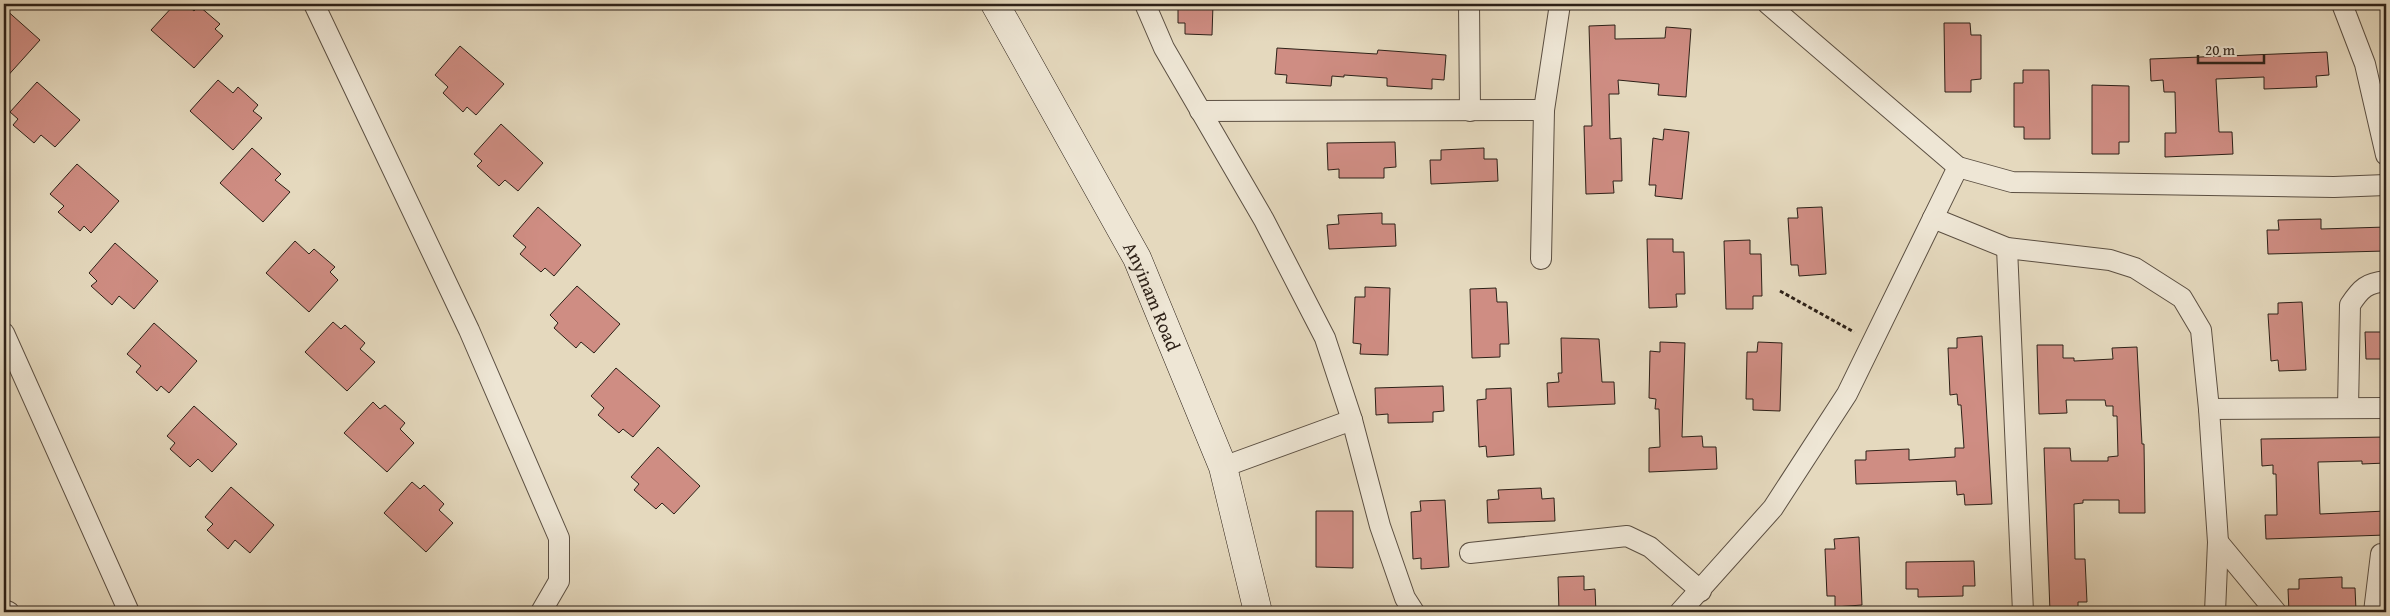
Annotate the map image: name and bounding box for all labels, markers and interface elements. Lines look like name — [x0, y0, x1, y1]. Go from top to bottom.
scale bar — [2198, 32, 2264, 64]
text: 20 m — [2205, 39, 2236, 60]
street label: Anyinam Road — [1116, 236, 1188, 356]

